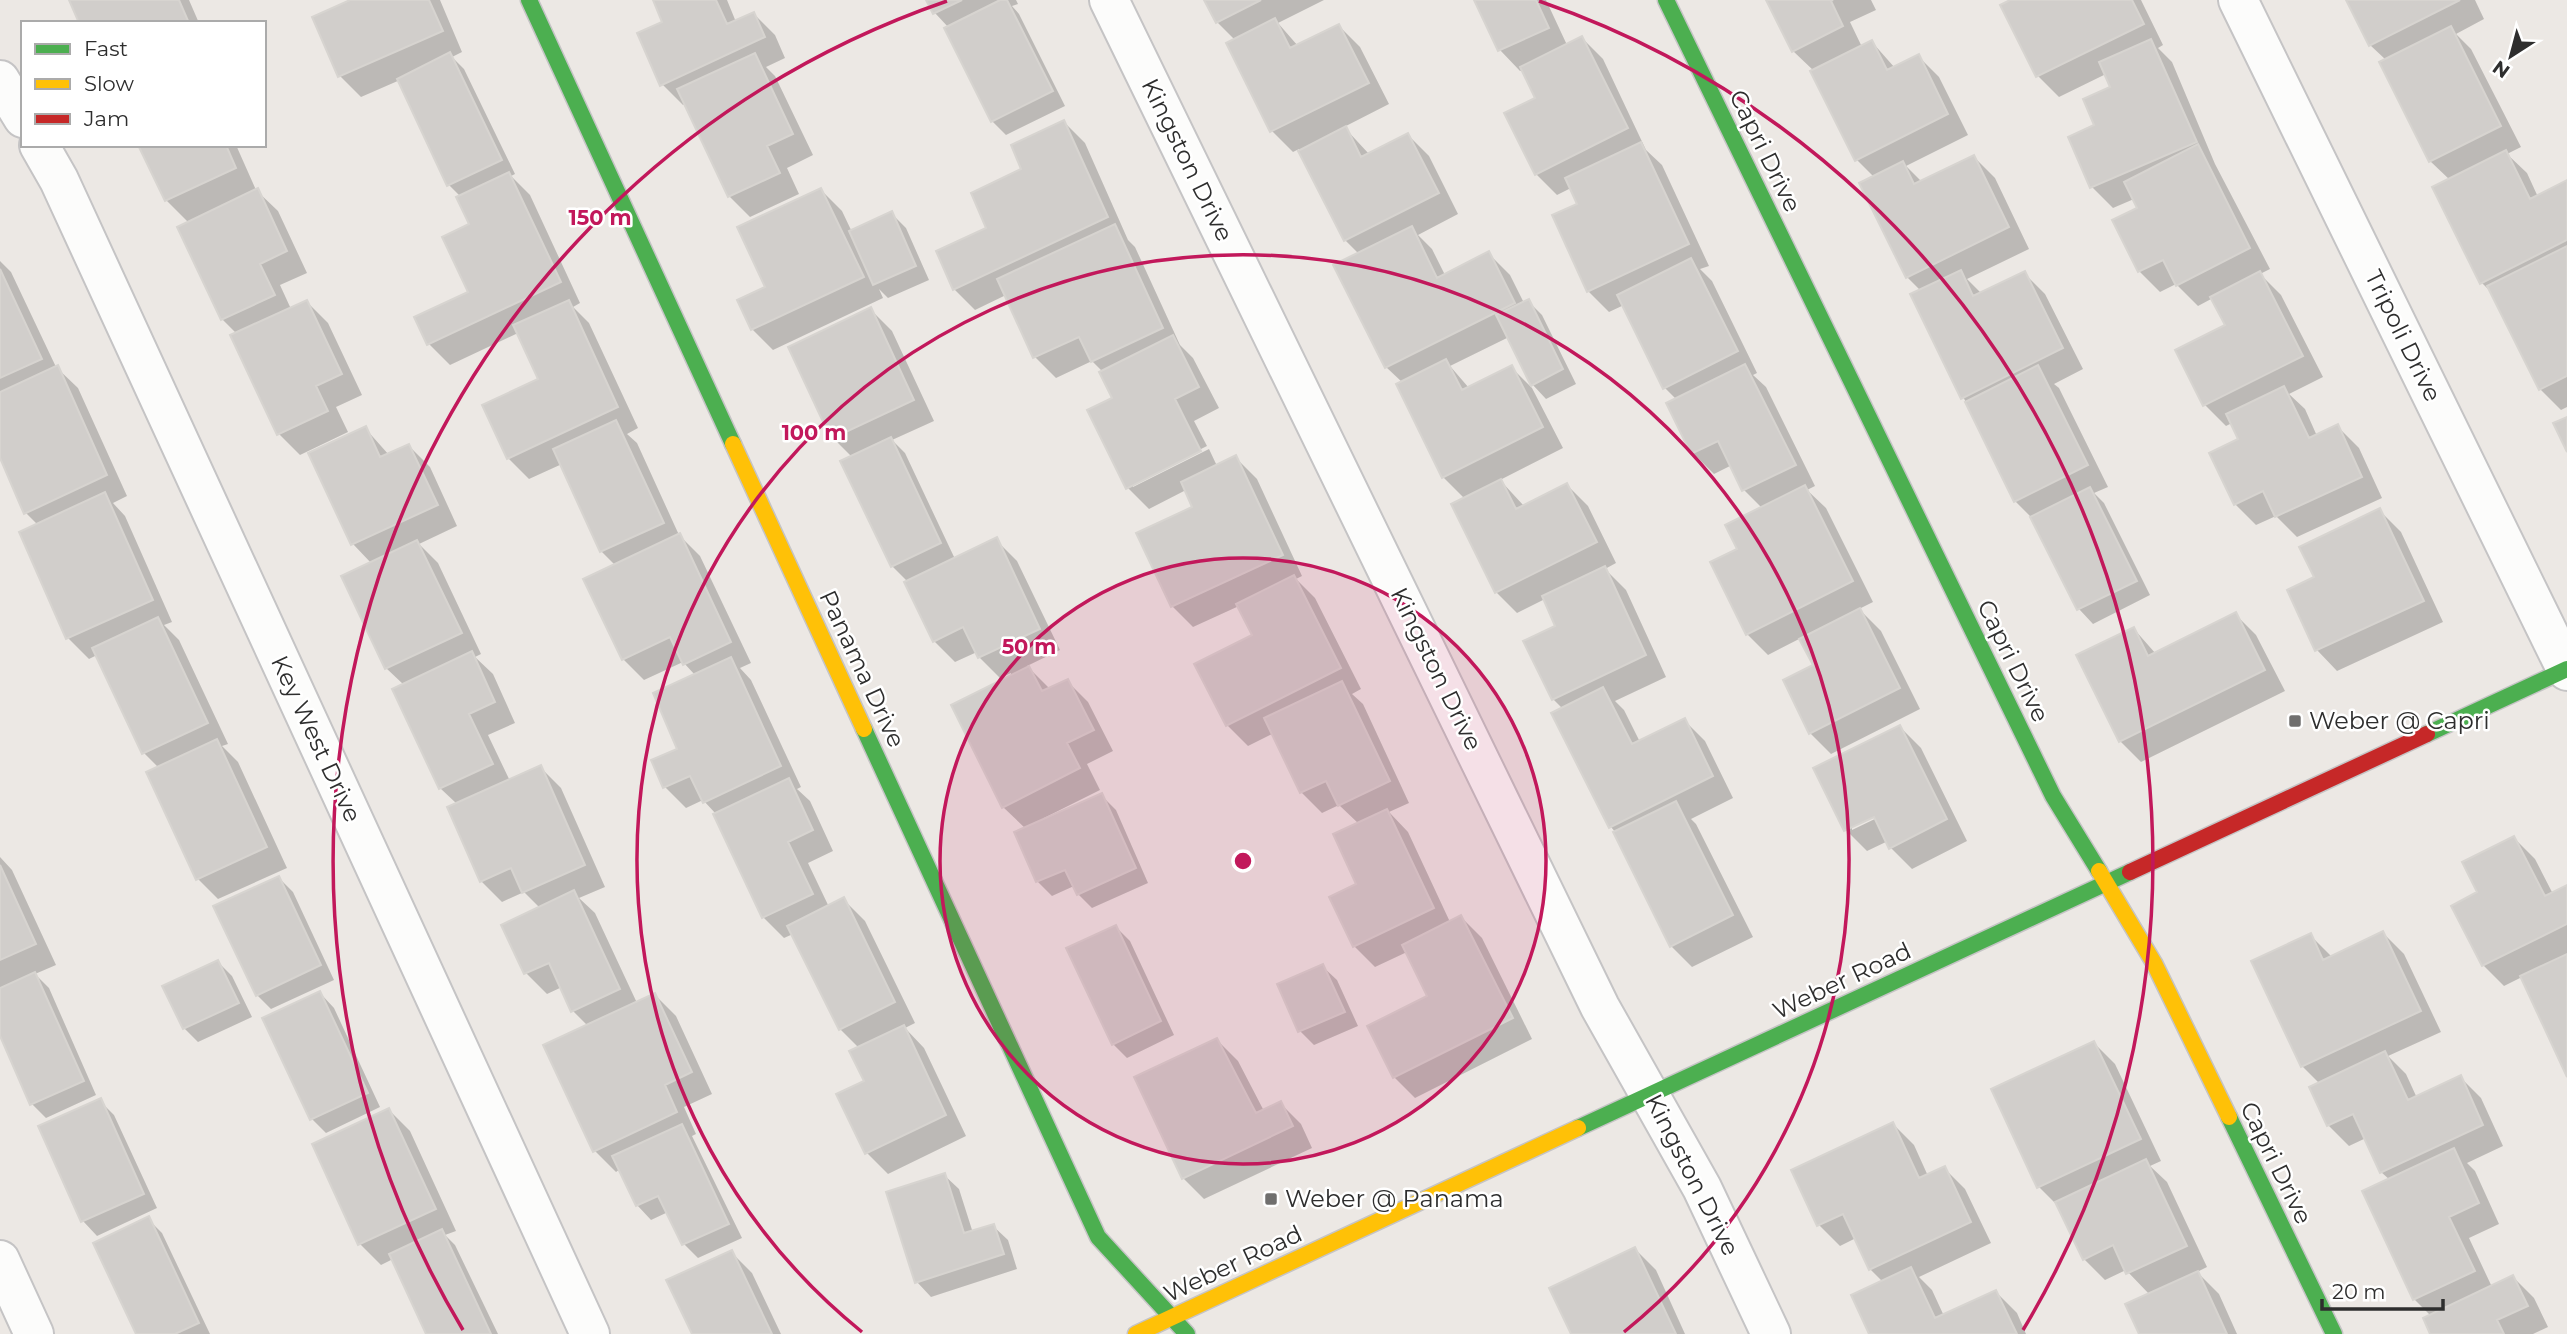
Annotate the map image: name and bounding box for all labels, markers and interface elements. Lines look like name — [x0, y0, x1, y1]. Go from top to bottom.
legend — [21, 21, 266, 147]
north arrow — [2476, 21, 2546, 91]
text: Fast — [84, 36, 128, 61]
text: N — [2488, 56, 2514, 83]
text: Slow — [84, 71, 134, 96]
street label: Kingston Drive — [1135, 74, 1239, 246]
street label: Capri Drive — [1723, 85, 1807, 217]
text: Jam — [83, 106, 129, 131]
text: 150 m — [569, 205, 631, 230]
street label: Tripoli Drive — [2359, 265, 2448, 406]
text: 100 m — [782, 420, 846, 445]
street label: Kingston Drive — [1384, 583, 1488, 755]
street label: Panama Drive — [813, 586, 912, 752]
street label: Capri Drive — [1971, 595, 2055, 727]
text: 50 m — [1002, 634, 1056, 659]
street label: Key West Drive — [265, 651, 368, 827]
place label: Weber @ Capri — [2309, 706, 2490, 735]
marker: Weber @ Capri — [2287, 713, 2303, 729]
centre of rings — [1231, 849, 1255, 873]
street label: Weber Road — [1768, 936, 1916, 1025]
street label: Kingston Drive — [1639, 1089, 1746, 1260]
street label: Capri Drive — [2234, 1097, 2318, 1229]
place label: Weber @ Panama — [1285, 1184, 1504, 1213]
marker: Weber @ Panama — [1263, 1191, 1279, 1207]
street label: Weber Road — [1159, 1219, 1307, 1308]
scale bar — [2322, 1268, 2443, 1312]
text: 20 m — [2332, 1279, 2386, 1304]

